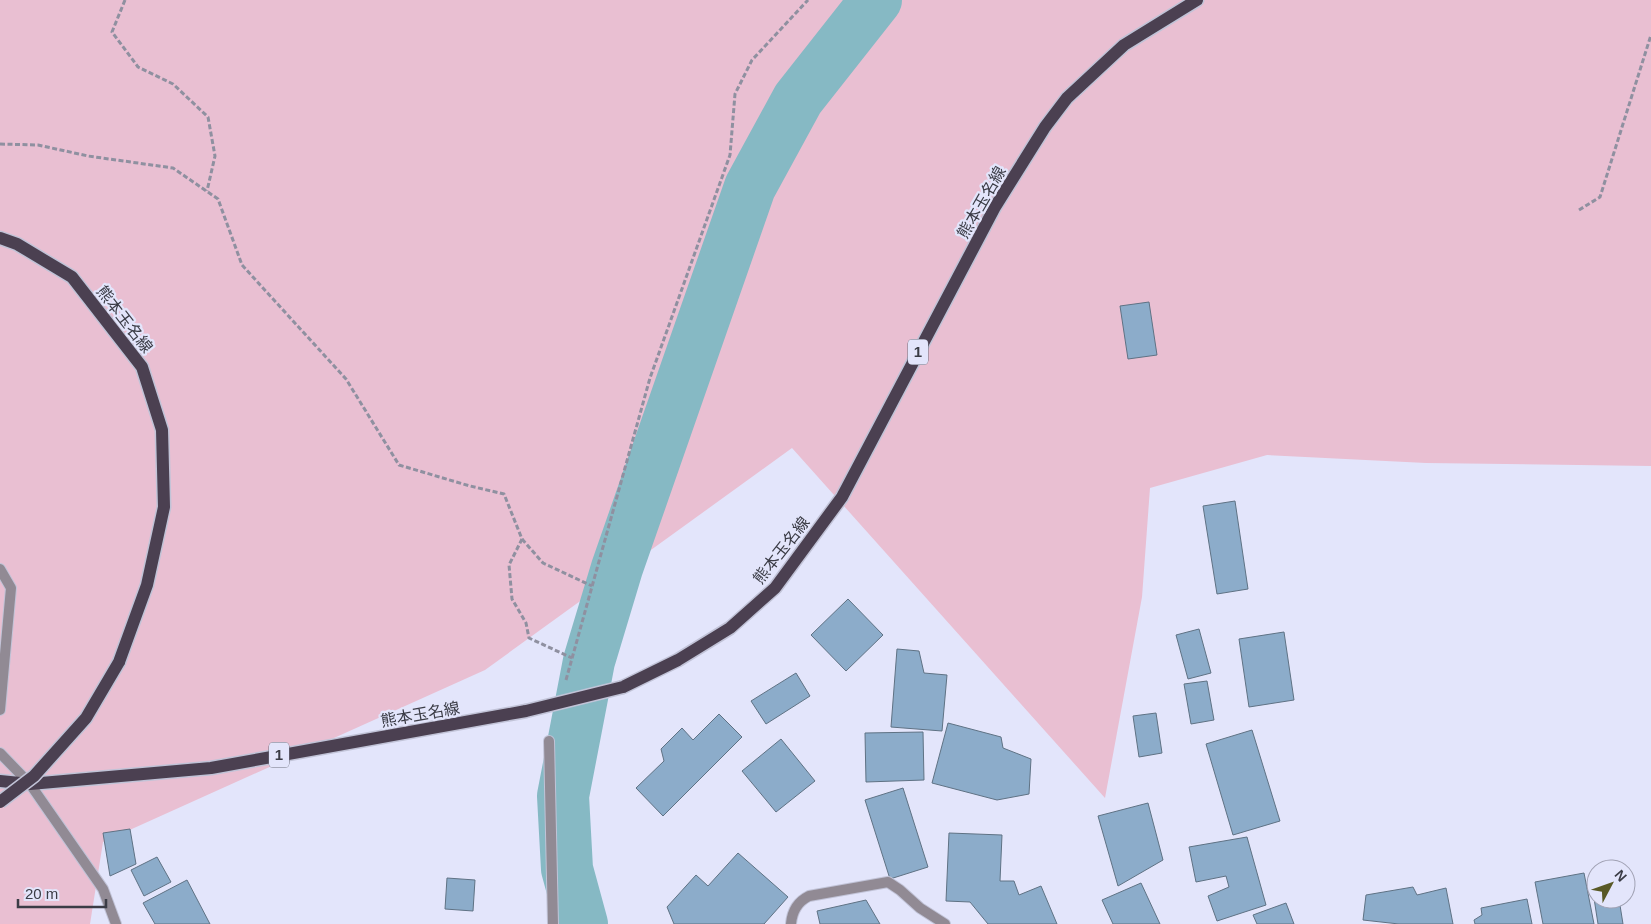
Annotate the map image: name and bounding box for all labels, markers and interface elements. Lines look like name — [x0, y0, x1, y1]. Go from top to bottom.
street label: 熊本玉名線 — [954, 163, 1009, 241]
street label: 熊本玉名線 — [93, 283, 156, 356]
road number: 1 — [908, 340, 928, 364]
street label: 熊本玉名線 — [750, 514, 813, 587]
street label: 熊本玉名線 — [379, 699, 461, 730]
road number: 1 — [269, 742, 289, 768]
north arrow — [1586, 859, 1636, 909]
text: N — [1611, 866, 1630, 885]
scale bar — [18, 876, 105, 908]
text: 20 m — [25, 885, 58, 902]

